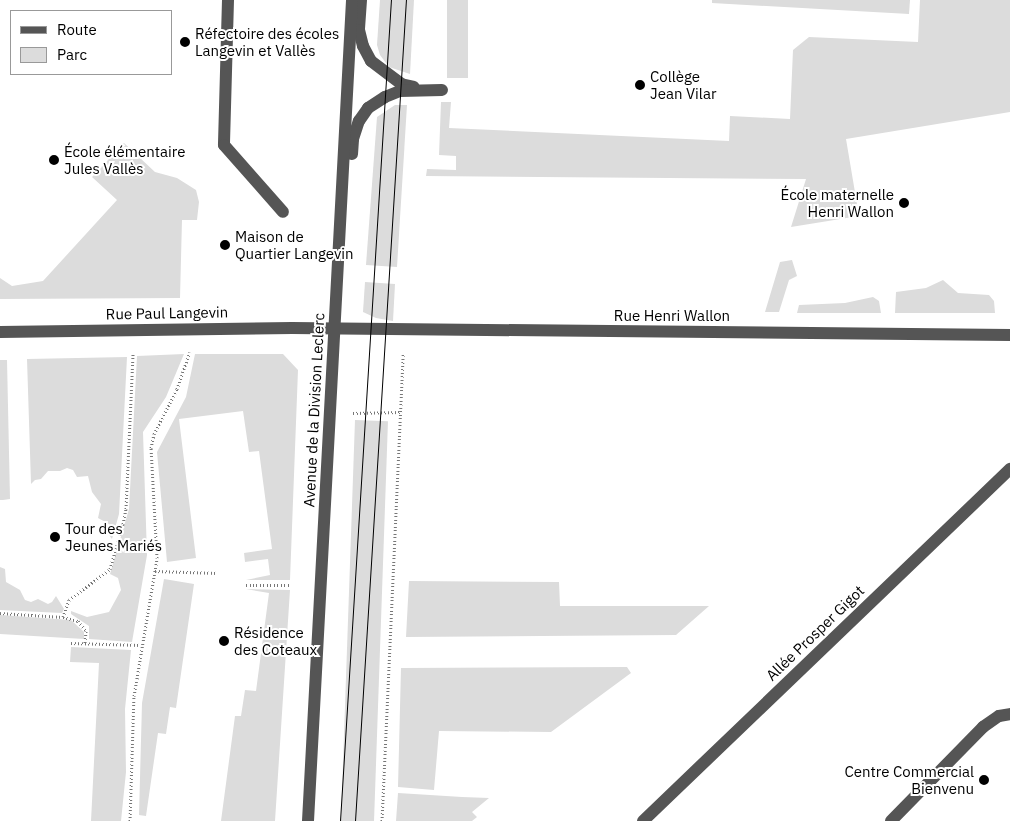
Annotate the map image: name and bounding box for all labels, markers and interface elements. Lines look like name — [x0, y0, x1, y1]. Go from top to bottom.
legend — [10, 10, 172, 75]
text: Route — [57, 20, 97, 39]
place label: Réfectoire des écoles Langevin et Vallès — [195, 24, 339, 59]
marker: Réfectoire des écoles Langevin et Vallès — [179, 36, 191, 48]
text: Parc — [57, 45, 87, 64]
place label: Collège Jean Vilar — [650, 67, 716, 102]
marker: Collège Jean Vilar — [634, 79, 646, 91]
place label: École élémentaire Jules Vallès — [64, 142, 185, 177]
marker: École élémentaire Jules Vallès — [48, 154, 60, 166]
place label: École maternelle Henri Wallon — [781, 185, 894, 220]
marker: École maternelle Henri Wallon — [898, 197, 910, 209]
place label: Maison de Quartier Langevin — [235, 227, 354, 262]
marker: Maison de Quartier Langevin — [219, 239, 231, 251]
street label: Rue Paul Langevin — [106, 303, 228, 323]
street label: Rue Henri Wallon — [614, 307, 730, 325]
street label: Avenue de la Division Leclerc — [300, 312, 328, 508]
place label: Tour des Jeunes Mariés — [65, 519, 162, 554]
marker: Tour des Jeunes Mariés — [49, 531, 61, 543]
street label: Allée Prosper Gigot — [762, 582, 868, 684]
place label: Résidence des Coteaux — [234, 623, 317, 658]
marker: Résidence des Coteaux — [218, 635, 230, 647]
place label: Centre Commercial Bienvenu — [845, 762, 974, 797]
marker: Centre Commercial Bienvenu — [978, 774, 990, 786]

